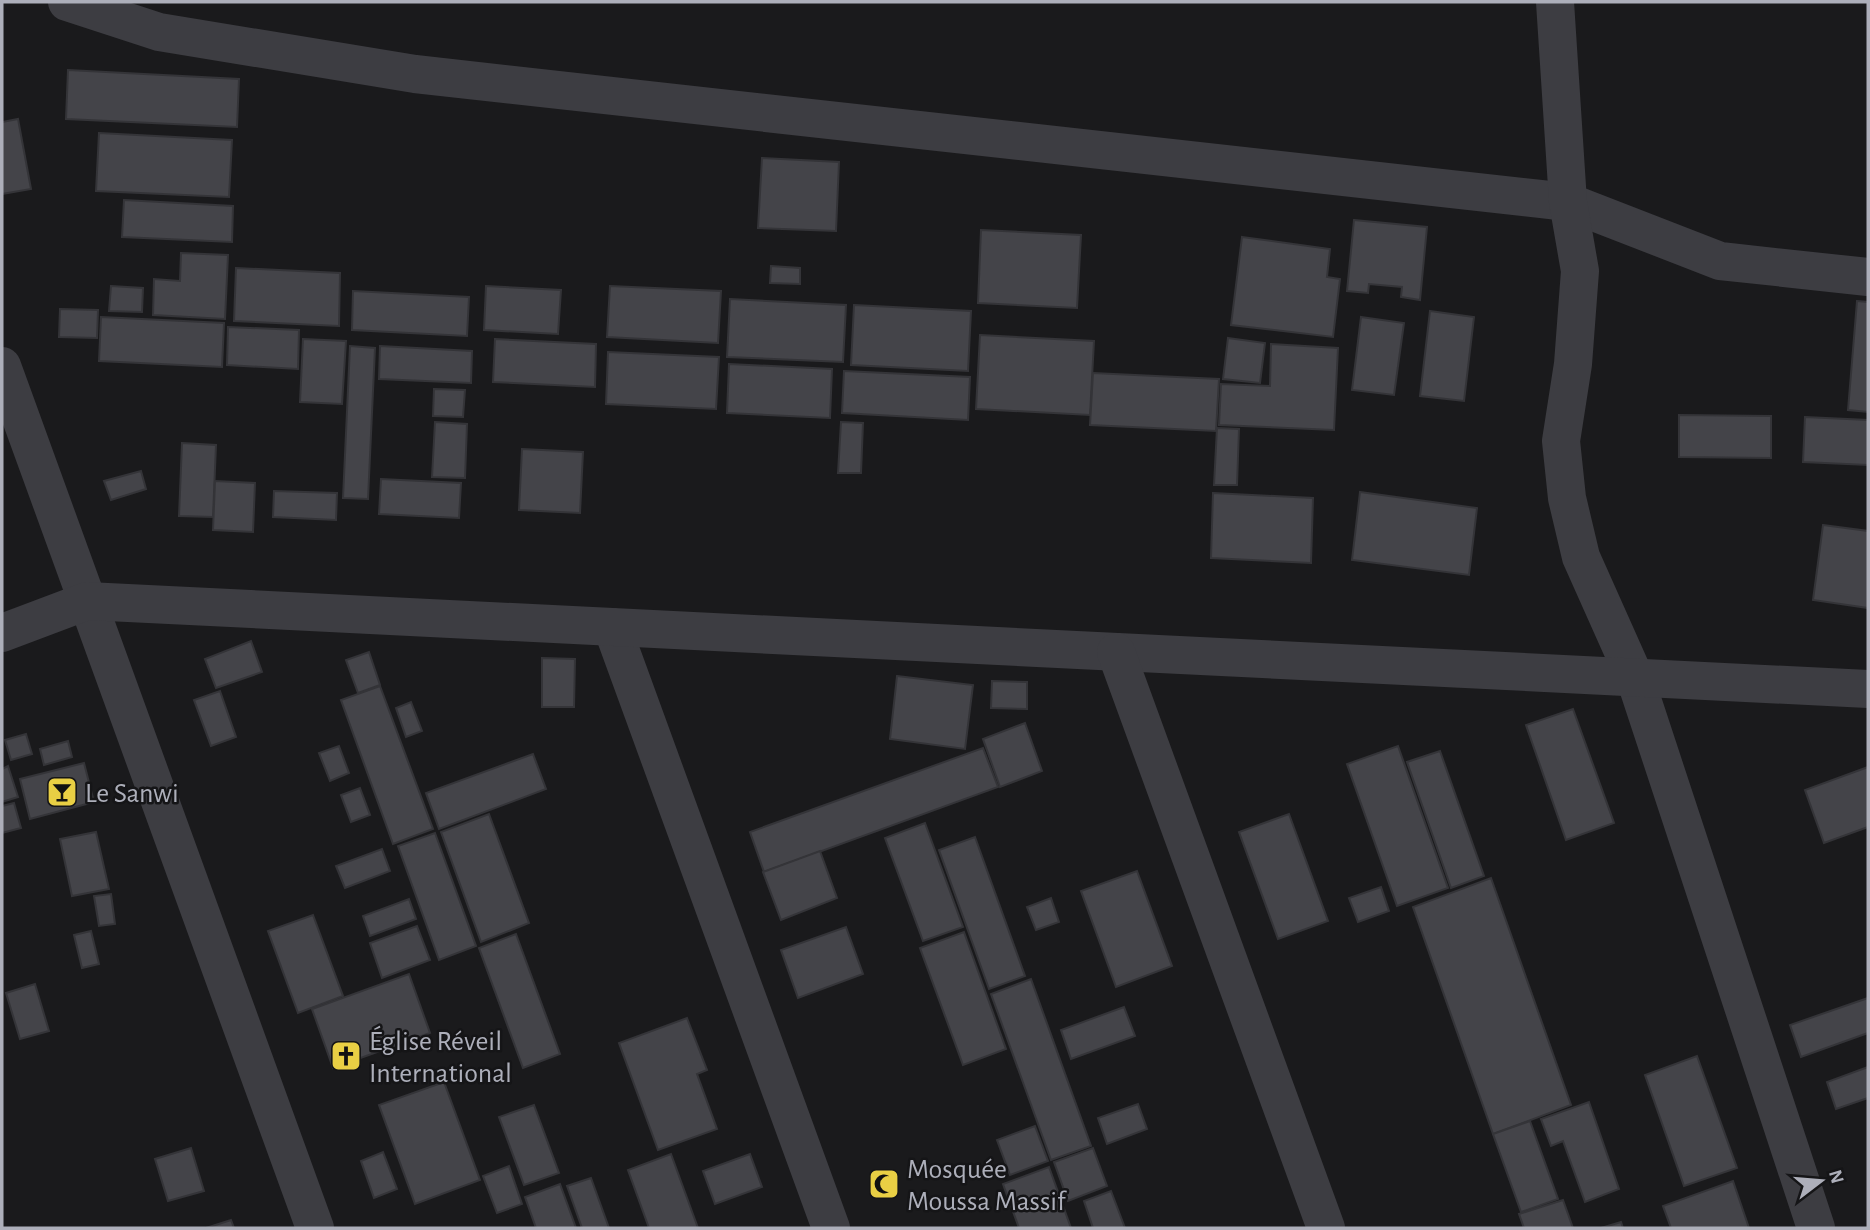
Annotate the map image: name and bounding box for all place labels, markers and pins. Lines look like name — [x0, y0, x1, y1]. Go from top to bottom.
bar icon: Le Sanwi — [45, 775, 79, 809]
place label: Le Sanwi — [85, 780, 179, 808]
place label: Église Réveil International — [369, 1025, 512, 1088]
church icon: Église Réveil International — [329, 1039, 363, 1073]
place label: Mosquée Moussa Massif — [907, 1156, 1067, 1216]
mosque icon: Mosquée Moussa Massif — [867, 1167, 901, 1201]

